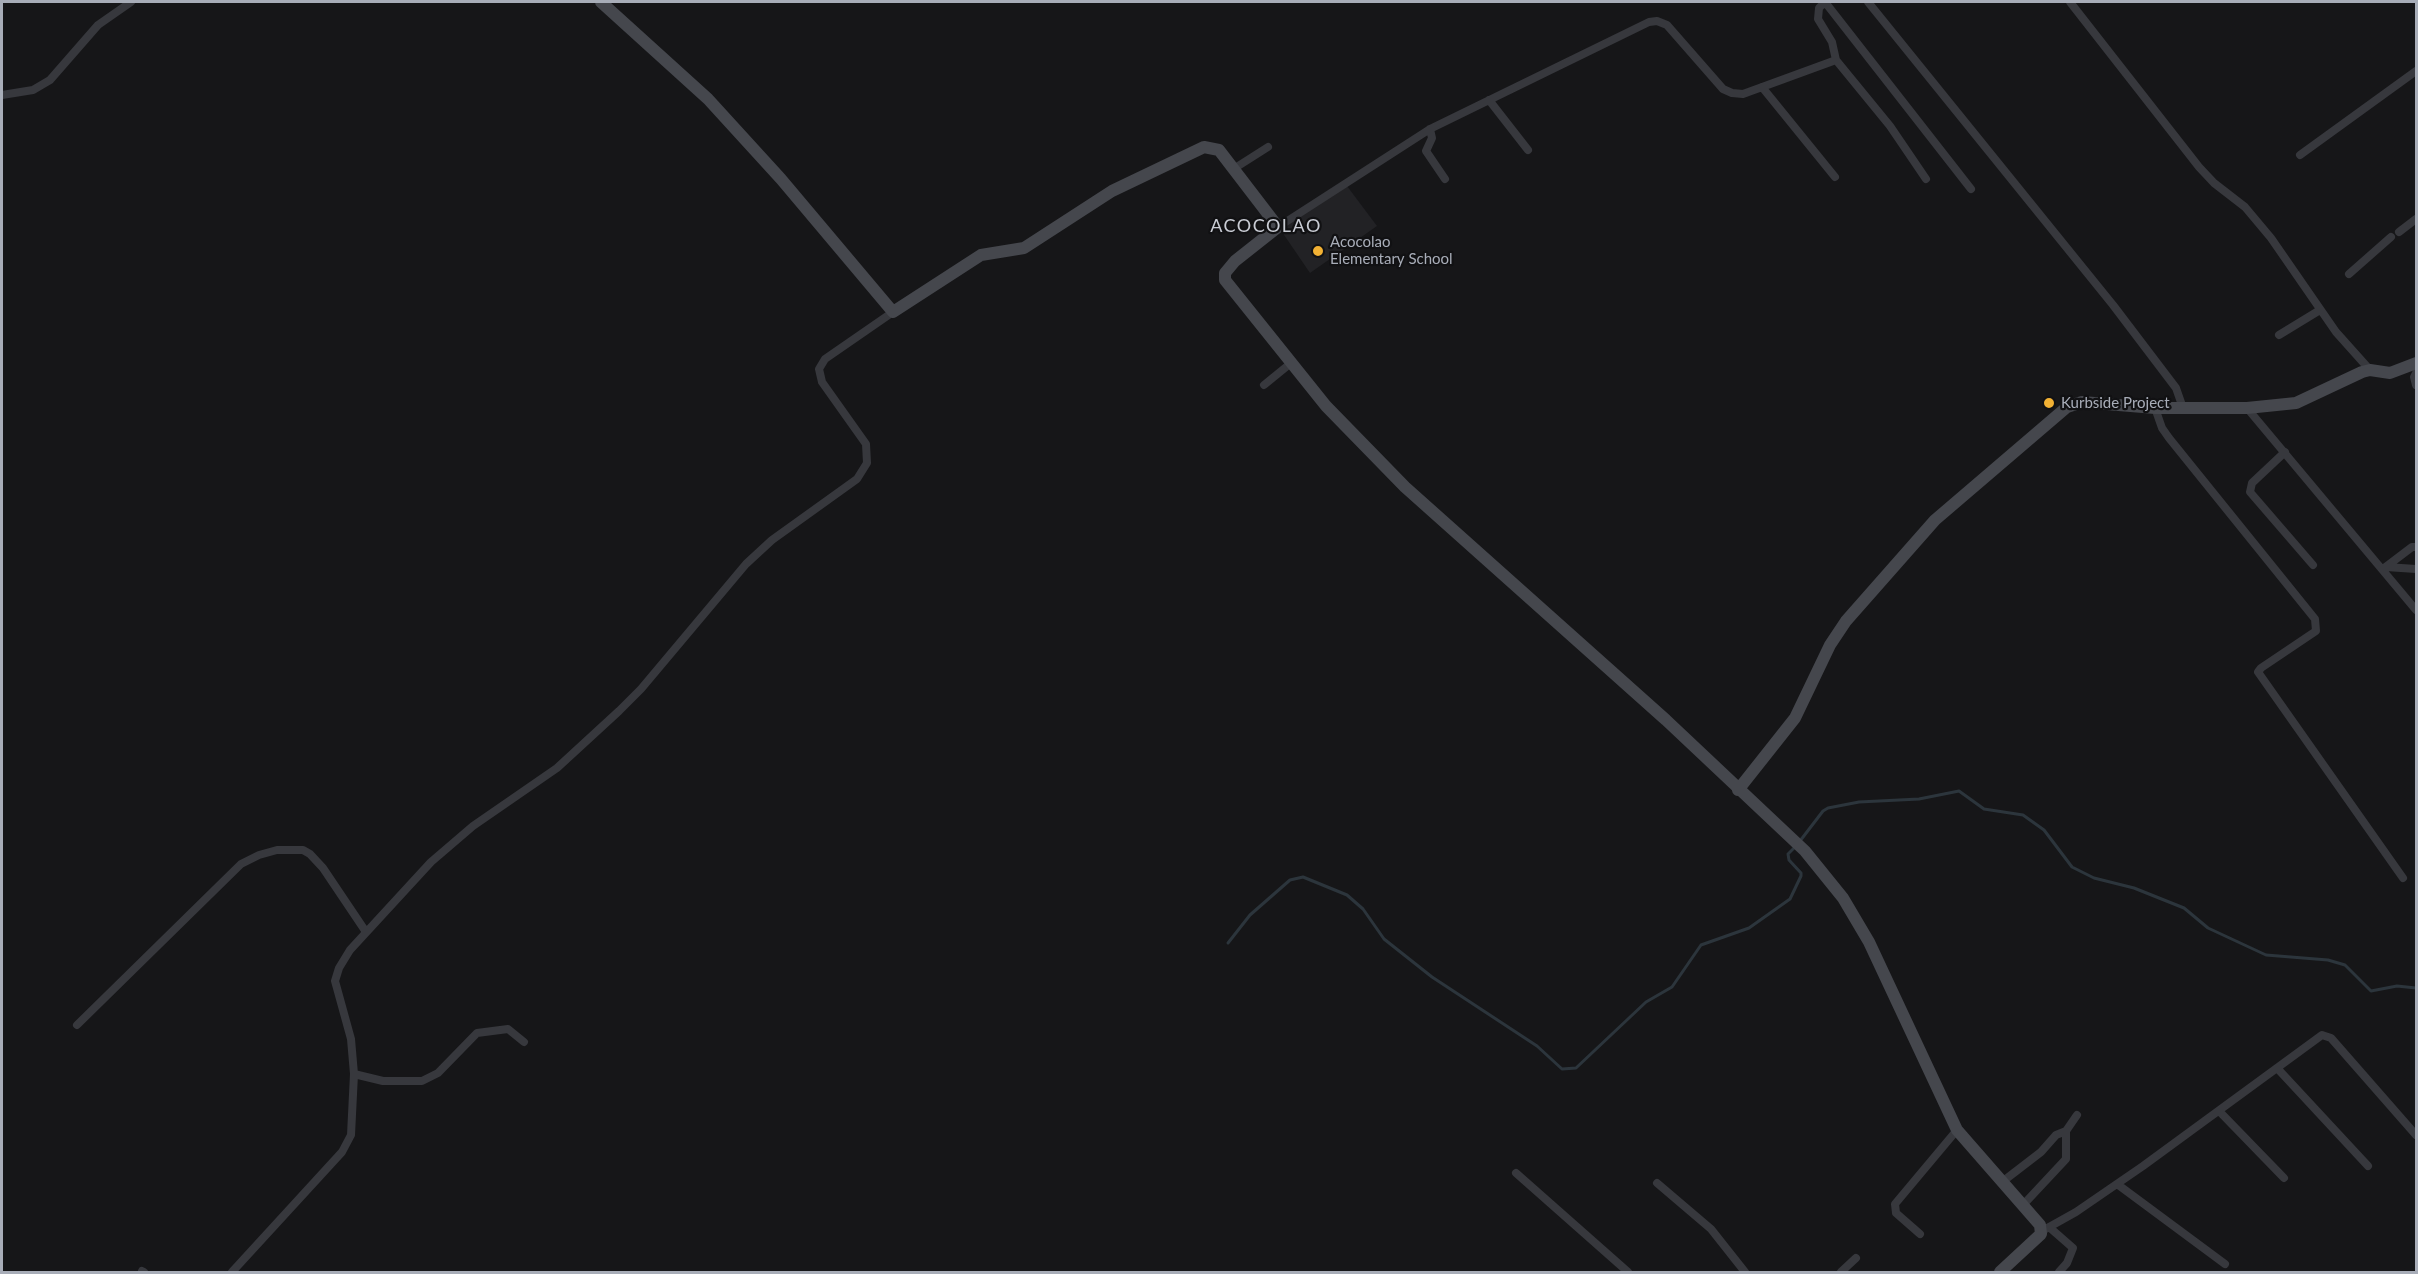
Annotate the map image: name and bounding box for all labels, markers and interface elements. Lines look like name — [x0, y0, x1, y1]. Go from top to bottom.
district label: ACOCOLAO — [1210, 215, 1322, 237]
place label: Acocolao Elementary School — [1330, 233, 1453, 268]
marker: Acocolao Elementary School — [1311, 244, 1325, 258]
place label: Kurbside Project — [2061, 394, 2170, 412]
marker: Kurbside Project — [2042, 396, 2056, 410]

